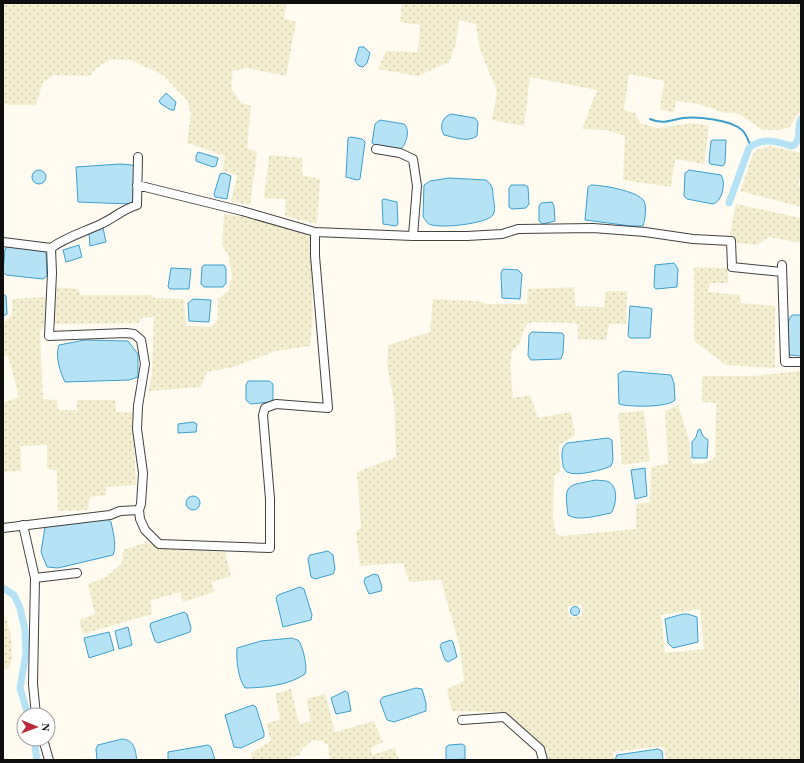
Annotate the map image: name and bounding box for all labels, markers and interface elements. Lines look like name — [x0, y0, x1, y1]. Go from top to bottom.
north arrow — [16, 707, 56, 747]
text: N — [40, 723, 52, 731]

